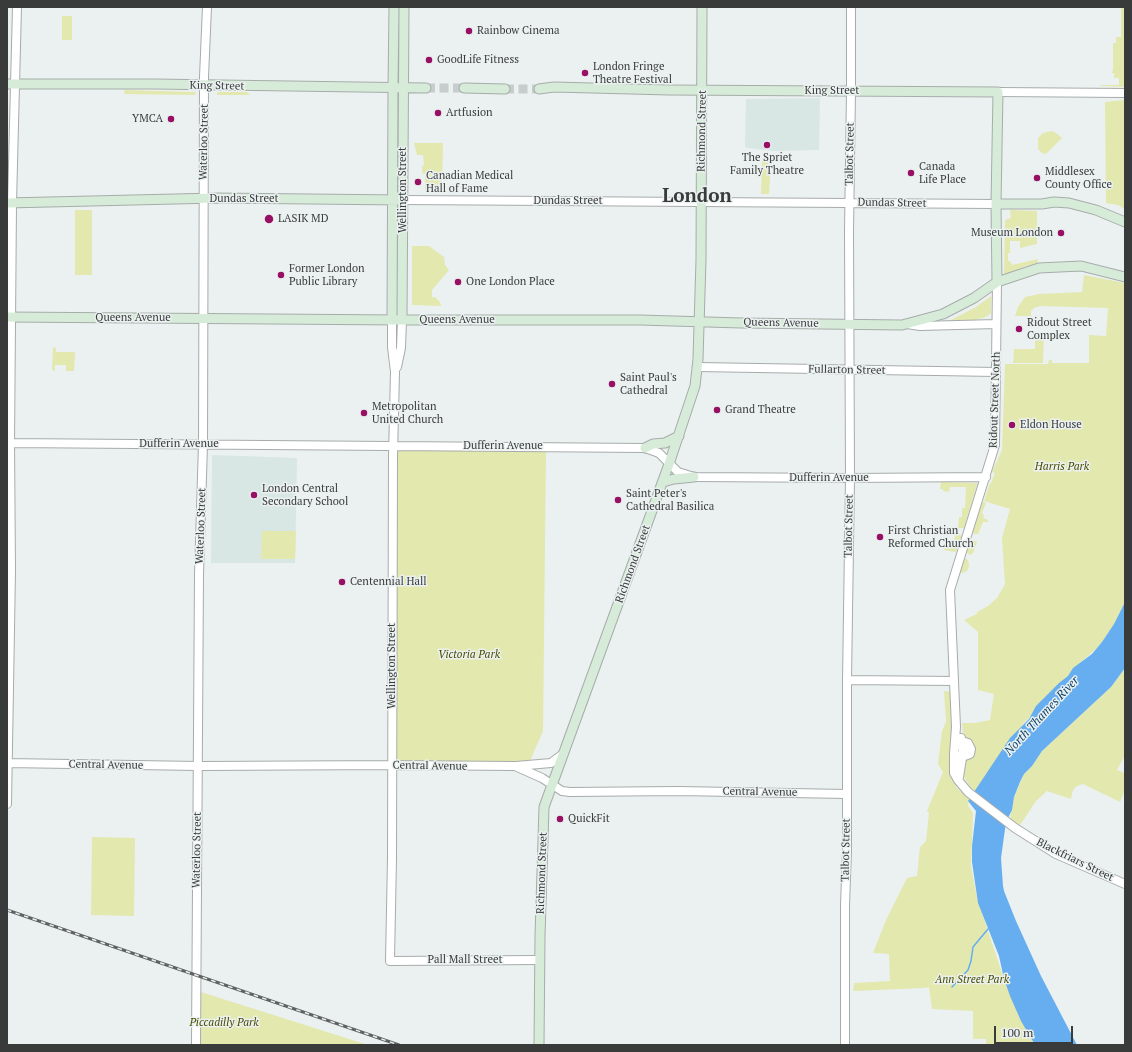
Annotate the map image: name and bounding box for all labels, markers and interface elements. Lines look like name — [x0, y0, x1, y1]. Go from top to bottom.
place label: Rainbow Cinema — [477, 24, 560, 38]
marker: Rainbow Cinema — [464, 26, 474, 36]
place label: GoodLife Fitness — [437, 53, 519, 67]
marker: GoodLife Fitness — [424, 55, 434, 65]
place label: London Fringe Theatre Festival — [593, 60, 672, 86]
marker: London Fringe Theatre Festival — [580, 68, 590, 78]
street label: King Street — [190, 79, 244, 93]
street label: King Street — [805, 84, 859, 98]
street label: Richmond Street — [695, 90, 709, 172]
street label: Waterloo Street — [197, 104, 211, 180]
place label: Artfusion — [446, 106, 493, 120]
marker: Artfusion — [433, 108, 443, 118]
place label: YMCA — [132, 112, 163, 126]
marker: YMCA — [166, 114, 176, 124]
street label: Talbot Street — [843, 122, 857, 186]
marker: The Spriet Family Theatre — [762, 140, 772, 150]
street label: Wellington Street — [396, 147, 410, 233]
place label: The Spriet Family Theatre — [730, 151, 804, 177]
place label: Canada Life Place — [919, 160, 966, 186]
place label: Middlesex County Office — [1045, 165, 1112, 191]
marker: Canada Life Place — [906, 168, 916, 178]
place label: Canadian Medical Hall of Fame — [426, 169, 513, 195]
marker: Middlesex County Office — [1032, 173, 1042, 183]
marker: Canadian Medical Hall of Fame — [413, 177, 423, 187]
district label: London — [662, 186, 732, 208]
street label: Dundas Street — [209, 192, 279, 206]
street label: Dundas Street — [533, 194, 603, 208]
street label: Dundas Street — [857, 196, 927, 210]
place label: LASIK MD — [278, 212, 328, 226]
marker: LASIK MD — [263, 213, 275, 225]
place label: Museum London — [971, 226, 1053, 240]
marker: Museum London — [1056, 228, 1066, 238]
place label: Former London Public Library — [289, 262, 365, 288]
marker: Former London Public Library — [276, 270, 286, 280]
place label: One London Place — [466, 275, 555, 289]
marker: One London Place — [453, 277, 463, 287]
street label: Queens Avenue — [95, 311, 171, 325]
street label: Queens Avenue — [419, 313, 495, 327]
street label: Queens Avenue — [743, 316, 819, 330]
place label: Ridout Street Complex — [1027, 316, 1092, 342]
marker: Ridout Street Complex — [1014, 324, 1024, 334]
street label: Ridout Street North — [987, 352, 1003, 448]
street label: Fullarton Street — [808, 363, 886, 377]
place label: Saint Paul's Cathedral — [620, 371, 677, 397]
marker: Saint Paul's Cathedral — [607, 379, 617, 389]
place label: Metropolitan United Church — [372, 400, 443, 426]
place label: Grand Theatre — [725, 403, 796, 417]
marker: Grand Theatre — [712, 405, 722, 415]
marker: Metropolitan United Church — [359, 408, 369, 418]
place label: Eldon House — [1020, 418, 1082, 432]
marker: Eldon House — [1007, 420, 1017, 430]
street label: Dufferin Avenue — [139, 437, 219, 451]
street label: Dufferin Avenue — [463, 439, 543, 453]
park label: Harris Park — [1035, 460, 1089, 474]
street label: Dufferin Avenue — [789, 471, 869, 485]
place label: London Central Secondary School — [262, 482, 348, 508]
place label: Saint Peter's Cathedral Basilica — [626, 487, 714, 513]
street label: Waterloo Street — [193, 488, 209, 564]
marker: London Central Secondary School — [249, 490, 259, 500]
street label: Talbot Street — [842, 494, 856, 558]
marker: Saint Peter's Cathedral Basilica — [613, 495, 623, 505]
street label: Richmond Street — [613, 523, 653, 605]
place label: First Christian Reformed Church — [888, 524, 974, 550]
marker: First Christian Reformed Church — [875, 532, 885, 542]
place label: Centennial Hall — [350, 575, 427, 589]
marker: Centennial Hall — [337, 577, 347, 587]
street label: Wellington Street — [385, 623, 399, 709]
park label: Victoria Park — [438, 648, 500, 662]
water label: North Thames River — [1002, 674, 1082, 758]
street label: Central Avenue — [69, 758, 143, 772]
street label: Central Avenue — [393, 759, 467, 773]
street label: Central Avenue — [723, 785, 797, 799]
street label: Waterloo Street — [190, 812, 204, 888]
place label: QuickFit — [568, 812, 610, 826]
marker: QuickFit — [555, 814, 565, 824]
street label: Talbot Street — [839, 818, 853, 882]
street label: Richmond Street — [534, 832, 550, 914]
street label: Blackfriars Street — [1034, 836, 1116, 884]
street label: Pall Mall Street — [427, 953, 503, 967]
park label: Ann Street Park — [935, 973, 1009, 987]
park label: Piccadilly Park — [189, 1016, 259, 1030]
scale bar — [996, 1018, 1075, 1044]
text: 100 m — [1001, 1025, 1033, 1040]

